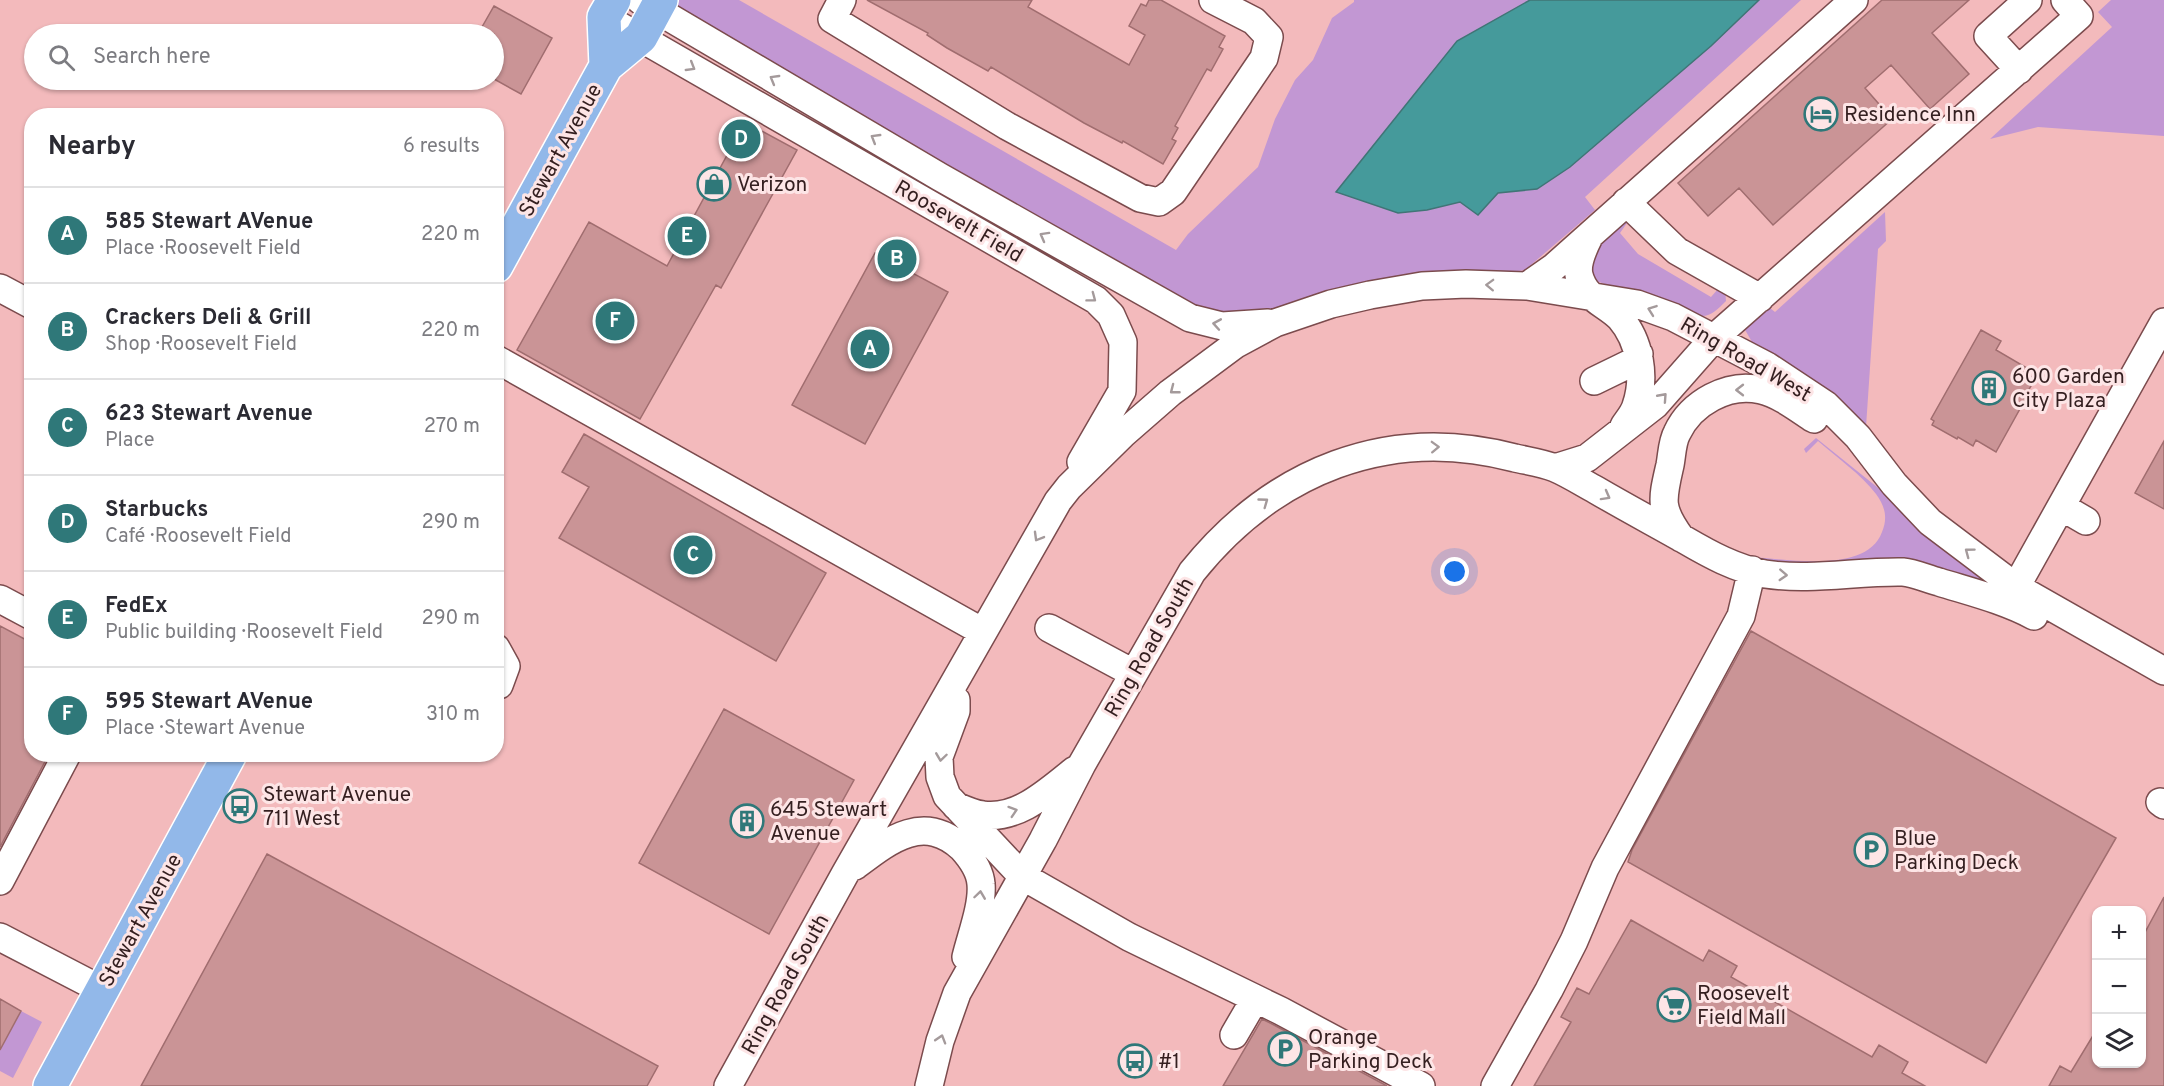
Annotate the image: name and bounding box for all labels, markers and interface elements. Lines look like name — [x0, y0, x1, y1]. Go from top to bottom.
search box — [24, 24, 504, 90]
icon: search — [45, 41, 78, 74]
text: Search here — [93, 44, 211, 71]
one-way arrow — [685, 60, 695, 72]
one-way arrow — [770, 74, 780, 86]
street label: Stewart Avenue — [514, 79, 609, 222]
hotel icon: Residence Inn — [1803, 96, 1839, 132]
place label: Residence Inn — [1844, 102, 1976, 129]
pin: D — [722, 116, 760, 162]
text: Nearby — [48, 131, 136, 164]
text: 6 results — [403, 134, 480, 160]
one-way arrow — [871, 134, 881, 146]
shop icon: Verizon — [696, 166, 732, 202]
place label: Verizon — [737, 172, 807, 199]
street label: Roosevelt Field — [889, 175, 1027, 270]
text: 585 Stewart AVenue — [105, 209, 313, 236]
pin: E — [668, 214, 706, 258]
text: A — [60, 222, 75, 248]
text: 220 m — [421, 222, 480, 248]
one-way arrow — [1040, 232, 1050, 243]
text: Place · Roosevelt Field — [105, 236, 301, 262]
pin: B — [878, 236, 916, 282]
one-way arrow — [1486, 278, 1495, 291]
one-way arrow — [1085, 291, 1096, 302]
pin: F — [596, 298, 634, 344]
one-way arrow — [1647, 304, 1658, 317]
text: Crackers Deli & Grill — [105, 305, 312, 332]
street label: Ring Road West — [1675, 312, 1816, 409]
text: B — [61, 318, 74, 344]
text: 220 m — [421, 318, 480, 344]
one-way arrow — [1212, 318, 1222, 331]
pin: A — [850, 326, 890, 372]
text: Shop · Roosevelt Field — [105, 332, 297, 358]
place label: 600 Garden City Plaza — [2012, 364, 2125, 415]
building icon: 600 Garden City Plaza — [1971, 370, 2007, 406]
one-way arrow — [1170, 383, 1181, 394]
one-way arrow — [1736, 384, 1745, 396]
one-way arrow — [1656, 393, 1667, 403]
text: 623 Stewart Avenue — [105, 401, 313, 428]
text: C — [61, 414, 74, 440]
text: 270 m — [424, 414, 480, 440]
text: Place — [105, 428, 155, 454]
one-way arrow — [1430, 440, 1439, 453]
one-way arrow — [1600, 489, 1611, 500]
text: Starbucks — [105, 497, 208, 524]
one-way arrow — [1257, 498, 1268, 509]
text: D — [60, 510, 75, 536]
text: 290 m — [422, 510, 480, 536]
text: Café · Roosevelt Field — [105, 524, 292, 550]
one-way arrow — [1033, 531, 1045, 541]
pin: C — [674, 532, 712, 578]
one-way arrow — [1965, 548, 1976, 559]
your location — [1440, 557, 1469, 586]
one-way arrow — [1778, 568, 1787, 581]
street label: Ring Road South — [1099, 573, 1201, 722]
text: FedEx — [105, 593, 168, 620]
text: E — [61, 606, 74, 632]
text: 290 m — [422, 606, 480, 632]
text: Public building · Roosevelt Field — [105, 620, 383, 646]
text: 595 Stewart AVenue — [105, 689, 313, 716]
text: F — [62, 702, 73, 728]
text: 310 m — [426, 702, 480, 728]
text: Place · Stewart Avenue — [105, 716, 305, 742]
one-way arrow — [935, 752, 947, 762]
place label: Stewart Avenue 711 West — [263, 782, 411, 833]
bus stop icon: Stewart Avenue 711 West — [222, 788, 258, 824]
place label: 645 Stewart Avenue — [770, 797, 887, 848]
building icon: 645 Stewart Avenue — [729, 803, 765, 839]
one-way arrow — [1007, 806, 1017, 819]
place label: Blue Parking Deck — [1894, 826, 2019, 877]
parking icon: Blue Parking Deck — [1853, 832, 1889, 868]
street label: Stewart Avenue — [94, 849, 189, 992]
one-way arrow — [973, 891, 985, 900]
map controls — [2092, 906, 2146, 1068]
button: + — [2092, 906, 2146, 960]
street label: Ring Road South — [736, 910, 836, 1060]
button: − — [2092, 960, 2146, 1014]
place label: Roosevelt Field Mall — [1697, 981, 1790, 1032]
supermarket icon: Roosevelt Field Mall — [1656, 987, 1692, 1023]
button: layers — [2092, 1014, 2146, 1068]
place label: Orange Parking Deck — [1308, 1025, 1433, 1076]
parking icon: Orange Parking Deck — [1267, 1031, 1303, 1067]
one-way arrow — [934, 1034, 946, 1045]
bus stop icon: #1 — [1117, 1043, 1153, 1079]
place label: #1 — [1158, 1049, 1180, 1076]

